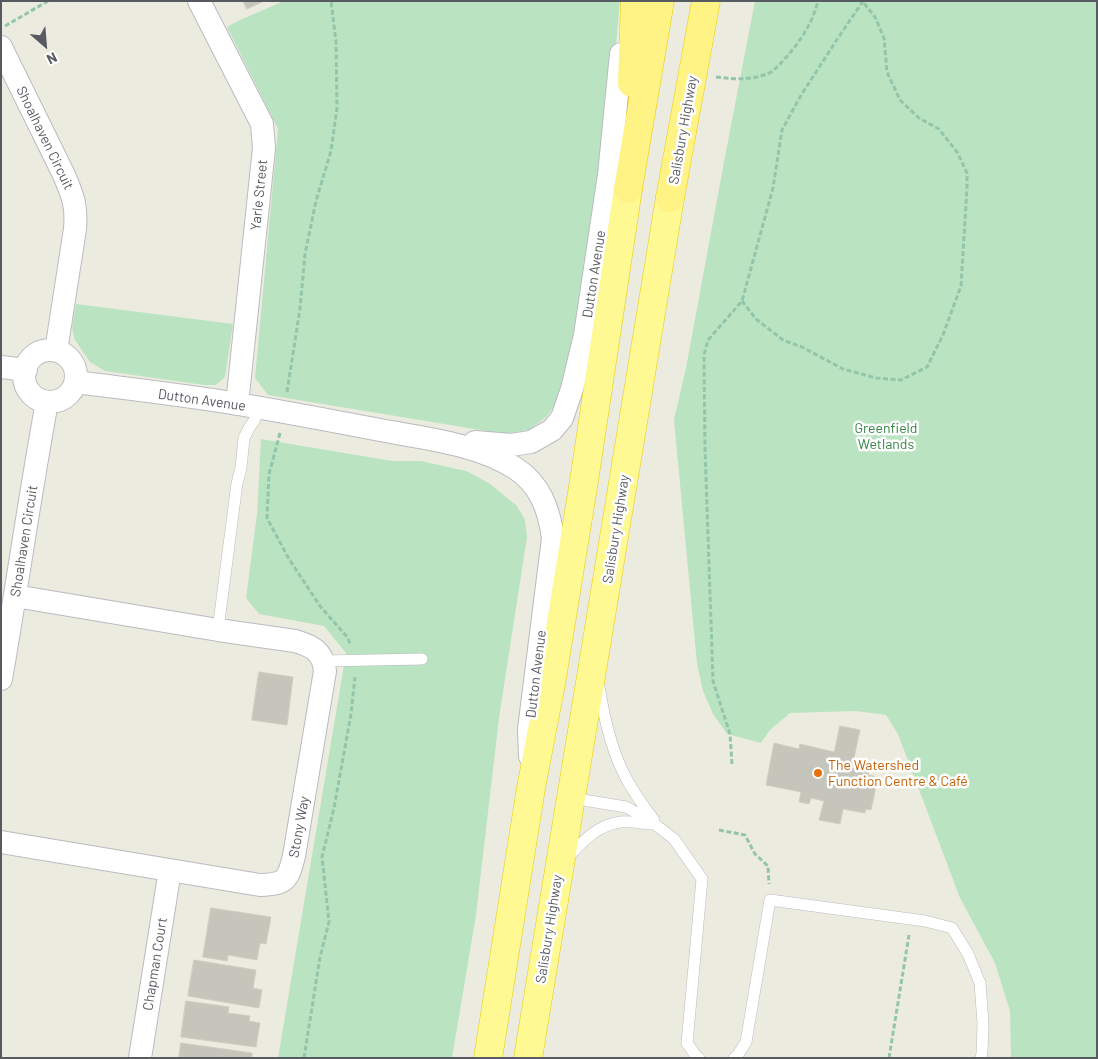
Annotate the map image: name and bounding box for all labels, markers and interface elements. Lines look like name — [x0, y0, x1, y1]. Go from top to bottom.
north arrow — [20, 20, 70, 70]
text: N — [44, 49, 60, 68]
street label: Salisbury Highway — [665, 74, 701, 186]
street label: Shoalhaven Circuit — [13, 84, 77, 192]
street label: Yarle Street — [247, 159, 271, 231]
street label: Dutton Avenue — [579, 229, 609, 319]
street label: Dutton Avenue — [157, 386, 247, 414]
park label: Greenfield Wetlands — [855, 420, 917, 452]
street label: Salisbury Highway — [599, 473, 633, 585]
street label: Shoalhaven Circuit — [7, 484, 41, 598]
street label: Dutton Avenue — [522, 629, 550, 719]
place label: The Watershed Function Centre & Café — [828, 757, 968, 790]
marker: The Watershed Function Centre & Café — [812, 767, 824, 779]
street label: Stony Way — [285, 795, 313, 859]
street label: Salisbury Highway — [532, 873, 566, 985]
street label: Chapman Court — [139, 916, 171, 1012]

